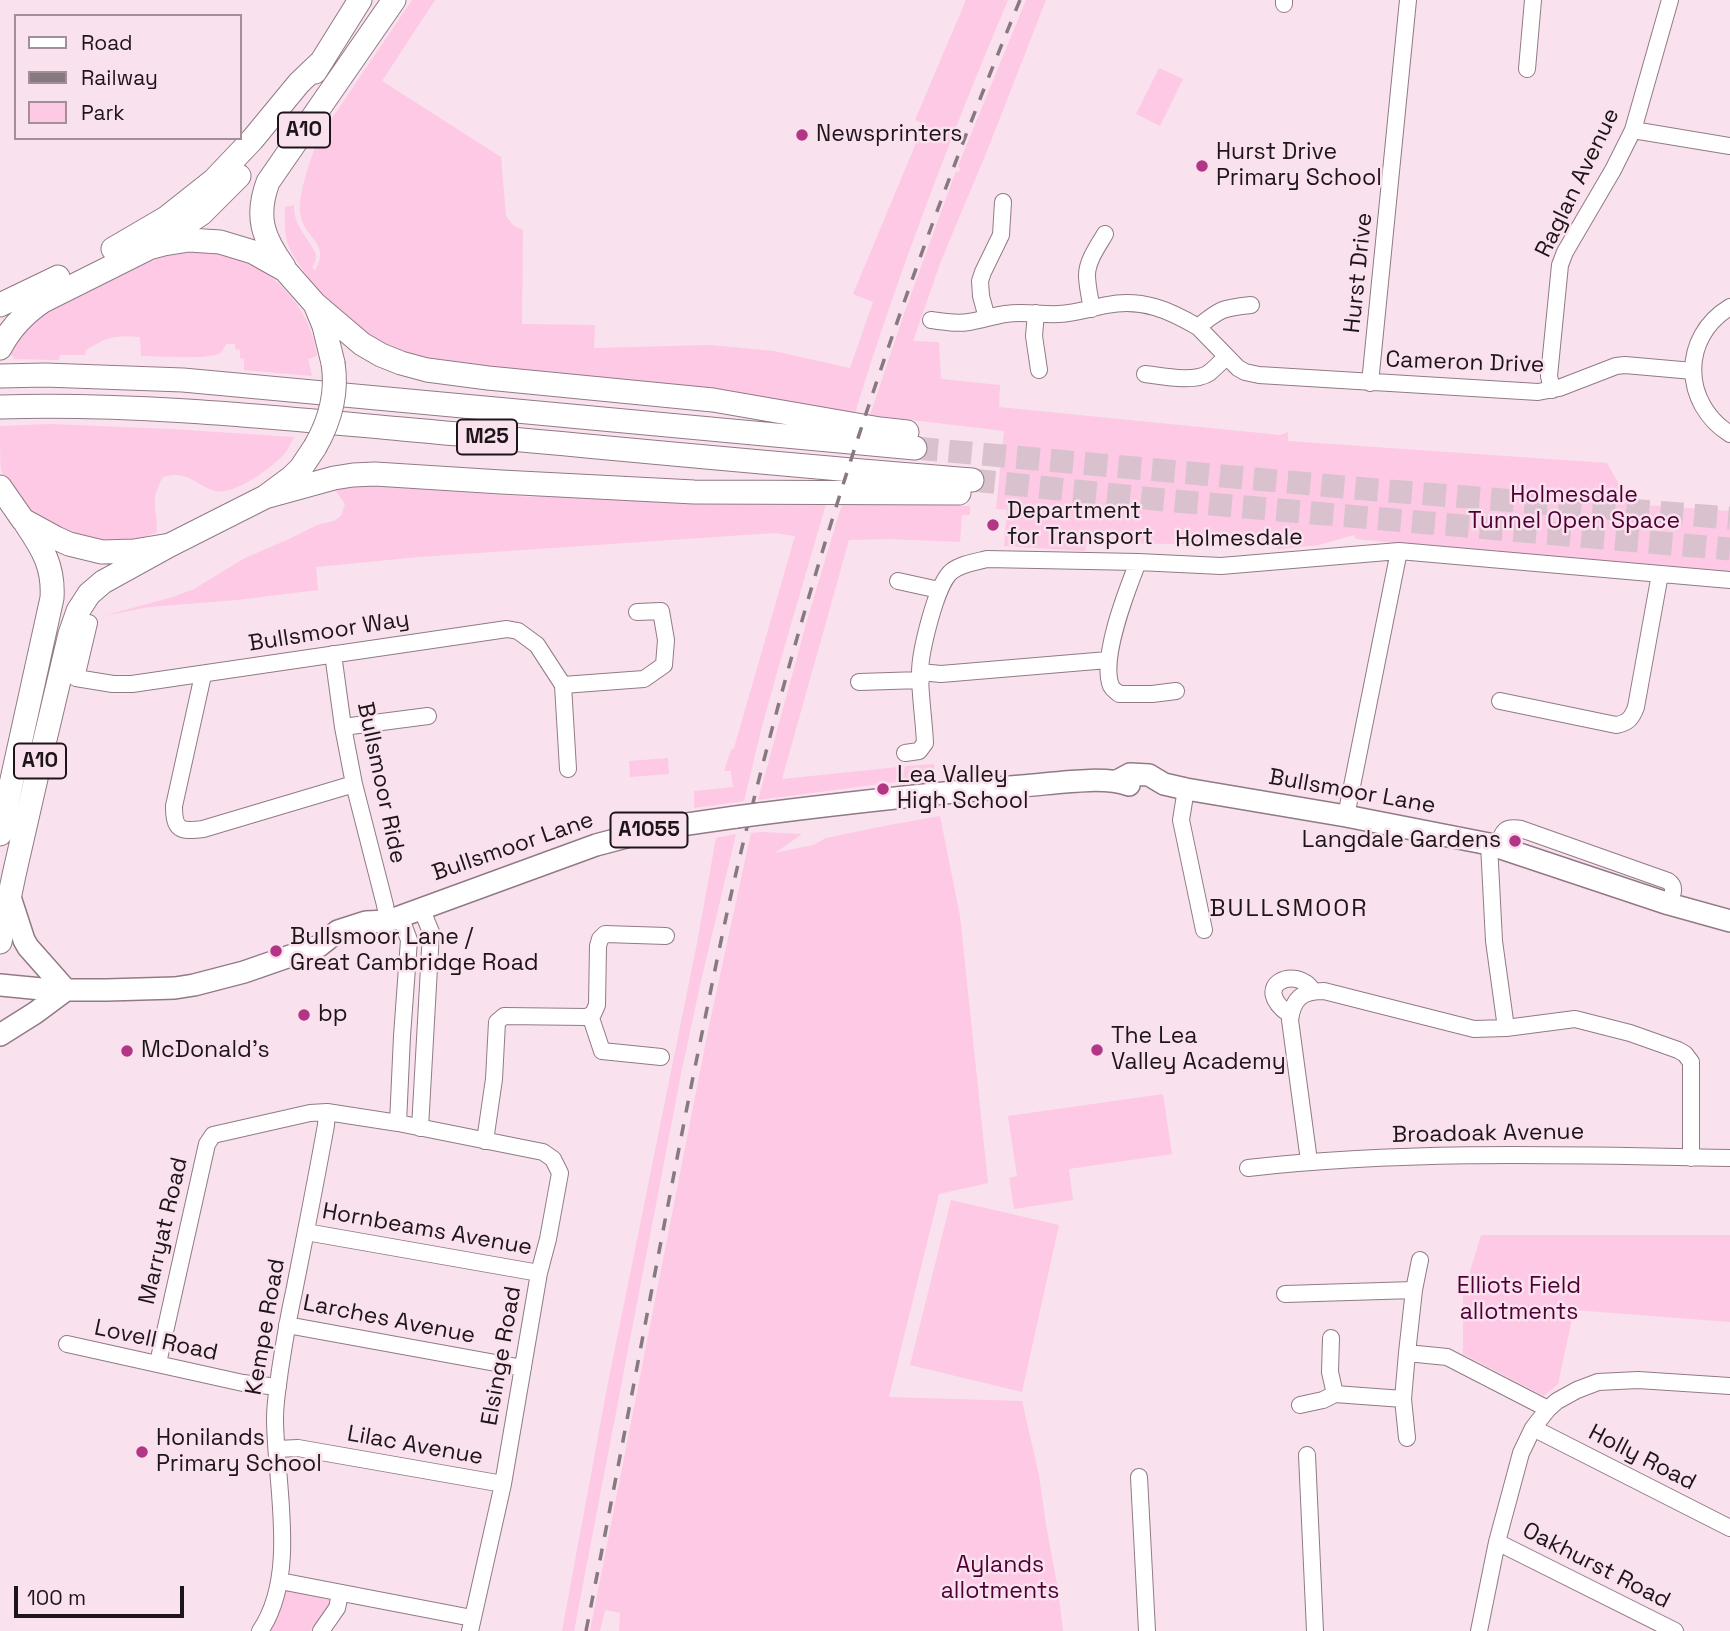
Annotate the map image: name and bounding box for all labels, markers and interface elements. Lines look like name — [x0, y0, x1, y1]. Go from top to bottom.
legend — [14, 14, 242, 140]
text: Road — [81, 29, 133, 56]
text: Railway — [81, 64, 158, 91]
text: Park — [81, 99, 125, 126]
street label: Raglan Avenue — [1530, 104, 1626, 262]
road number: A10 — [278, 113, 330, 148]
place label: Newsprinters — [816, 121, 962, 149]
marker: Newsprinters — [794, 127, 810, 143]
place label: Hurst Drive Primary School — [1216, 139, 1382, 193]
marker: Hurst Drive Primary School — [1194, 158, 1210, 174]
street label: Hurst Drive — [1339, 211, 1379, 335]
street label: Cameron Drive — [1385, 346, 1545, 380]
road number: M25 — [457, 420, 517, 454]
park label: Holmesdale Tunnel Open Space — [1468, 482, 1680, 536]
place label: Department for Transport — [1007, 498, 1153, 552]
marker: Department for Transport — [985, 517, 1001, 533]
street label: Holmesdale — [1175, 524, 1303, 554]
street label: Bullsmoor Way — [247, 606, 411, 658]
street label: Bullsmoor Ride — [350, 700, 412, 866]
road number: A10 — [14, 744, 66, 778]
place label: Lea Valley High School — [897, 762, 1029, 816]
street label: Bullsmoor Lane — [1266, 764, 1438, 820]
marker: Lea Valley High School — [875, 781, 891, 797]
street label: Bullsmoor Lane — [429, 806, 597, 888]
road number: A1055 — [610, 812, 688, 848]
place label: Langdale Gardens — [1302, 827, 1501, 855]
marker: Langdale Gardens — [1507, 833, 1523, 849]
district label: BULLSMOOR — [1211, 895, 1367, 923]
place label: Bullsmoor Lane / Great Cambridge Road — [290, 924, 538, 978]
marker: Bullsmoor Lane / Great Cambridge Road — [268, 943, 284, 959]
place label: bp — [318, 1001, 348, 1029]
marker: bp — [296, 1007, 312, 1023]
place label: The Lea Valley Academy — [1111, 1023, 1286, 1077]
place label: McDonald's — [141, 1037, 270, 1065]
marker: The Lea Valley Academy — [1089, 1042, 1105, 1058]
marker: McDonald's — [119, 1043, 135, 1059]
street label: Broadoak Avenue — [1392, 1119, 1584, 1149]
street label: Marryat Road — [134, 1155, 194, 1307]
street label: Hornbeams Avenue — [320, 1198, 534, 1262]
street label: Kempe Road — [240, 1257, 292, 1397]
park label: Elliots Field allotments — [1457, 1273, 1581, 1327]
street label: Elsinge Road — [476, 1284, 528, 1428]
street label: Larches Avenue — [301, 1290, 477, 1350]
street label: Lovell Road — [92, 1314, 220, 1368]
street label: Holly Road — [1584, 1419, 1700, 1497]
street label: Lilac Avenue — [345, 1420, 485, 1472]
place label: Honilands Primary School — [156, 1425, 322, 1479]
marker: Honilands Primary School — [134, 1444, 150, 1460]
street label: Oakhurst Road — [1517, 1517, 1675, 1615]
park label: Aylands allotments — [941, 1552, 1059, 1606]
scale bar — [18, 1572, 187, 1616]
text: 100 m — [27, 1584, 86, 1611]

